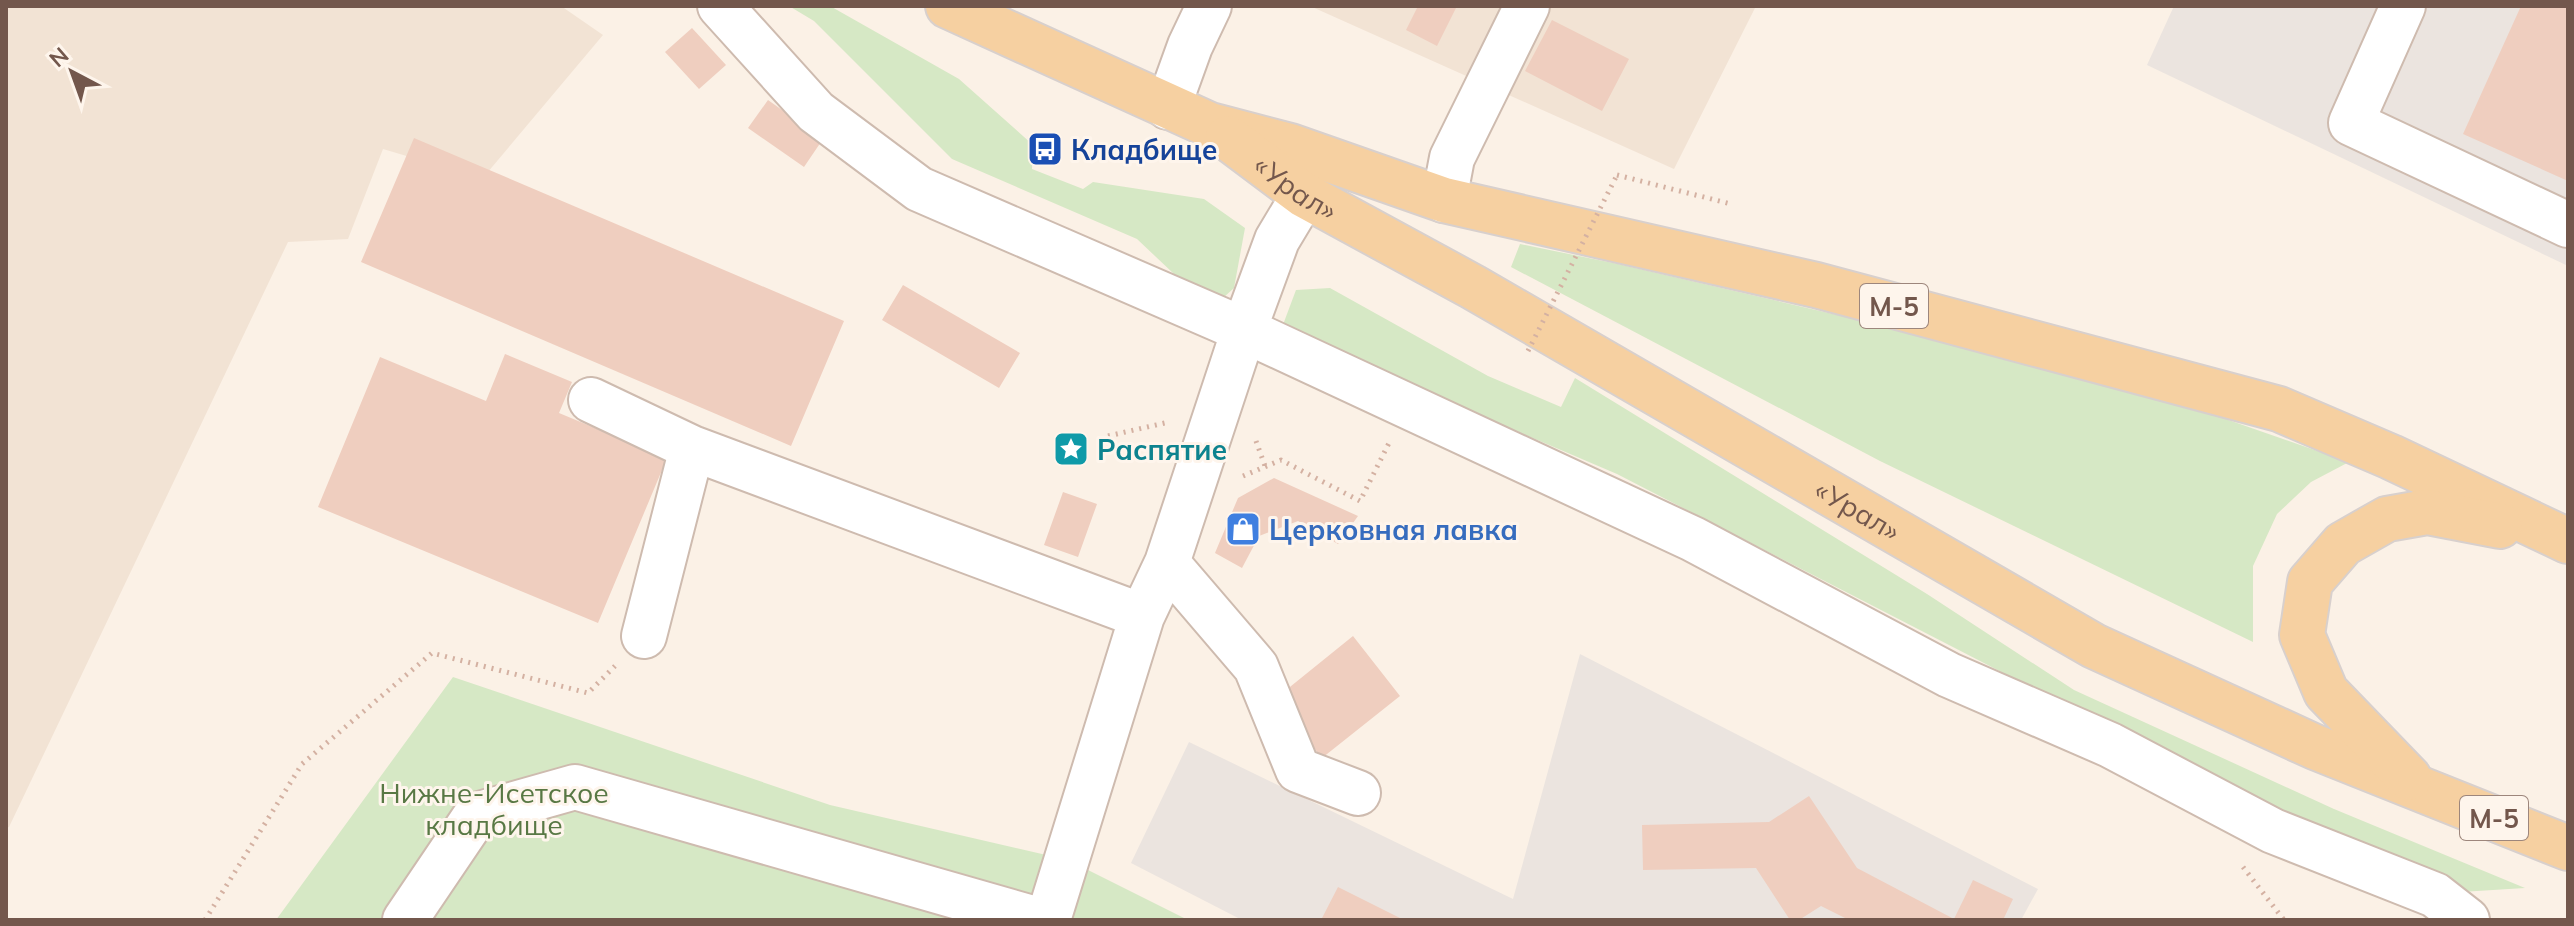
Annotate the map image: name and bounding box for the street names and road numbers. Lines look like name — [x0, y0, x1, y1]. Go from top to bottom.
street label: «Урал» — [1248, 147, 1343, 227]
road number: М-5 — [1860, 284, 1928, 328]
street label: «Урал» — [1809, 471, 1907, 548]
road number: М-5 — [2460, 796, 2528, 840]

